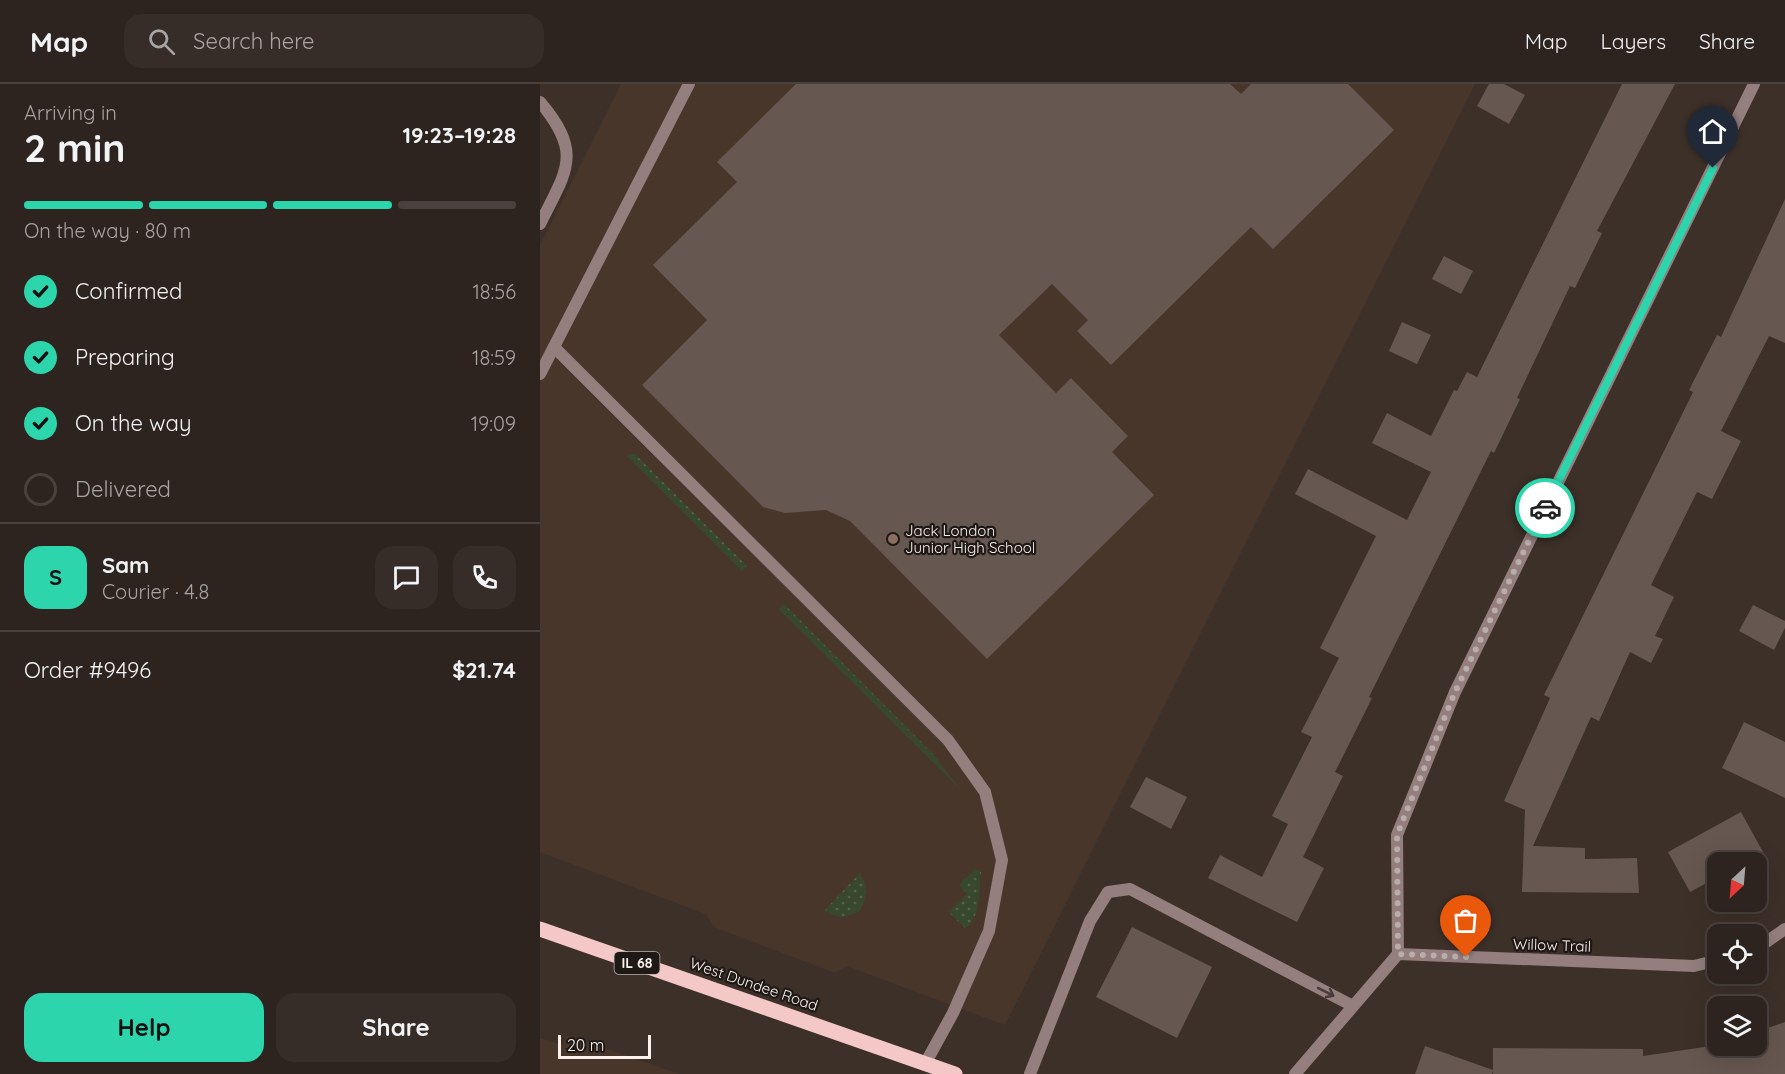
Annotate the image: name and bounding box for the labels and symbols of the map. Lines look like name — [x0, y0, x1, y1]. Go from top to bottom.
pin — [1687, 106, 1738, 168]
courier — [1515, 478, 1575, 538]
place label: Jack London Junior High School — [905, 521, 1035, 557]
marker: Jack London Junior High School — [886, 532, 900, 546]
north arrow — [1707, 852, 1767, 912]
pin — [1440, 895, 1491, 957]
street label: Willow Trail — [1512, 934, 1592, 956]
road number: IL 68 — [614, 952, 660, 974]
street label: West Dundee Road — [687, 953, 821, 1015]
one-way arrow — [1317, 987, 1335, 999]
scale bar — [558, 1032, 651, 1060]

